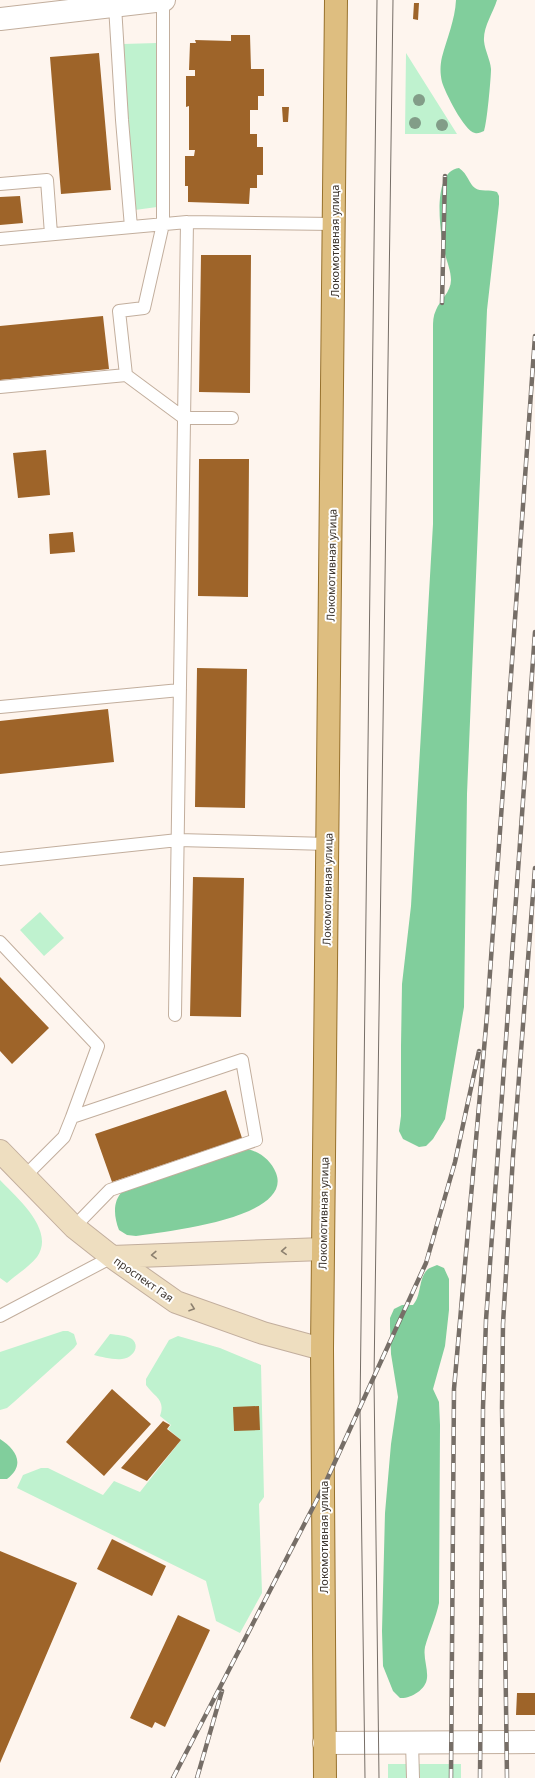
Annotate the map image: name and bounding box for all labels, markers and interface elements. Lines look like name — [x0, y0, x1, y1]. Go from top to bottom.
street label: Локомотивная улица — [327, 185, 342, 297]
street label: Локомотивная улица — [323, 509, 339, 621]
street label: Локомотивная улица — [319, 833, 335, 945]
street label: Локомотивная улица — [315, 1157, 331, 1269]
one-way arrow — [281, 1247, 287, 1255]
one-way arrow — [151, 1251, 157, 1260]
street label: проспект Гая — [111, 1253, 177, 1305]
one-way arrow — [188, 1303, 195, 1311]
street label: Локомотивная улица — [316, 1481, 331, 1593]

